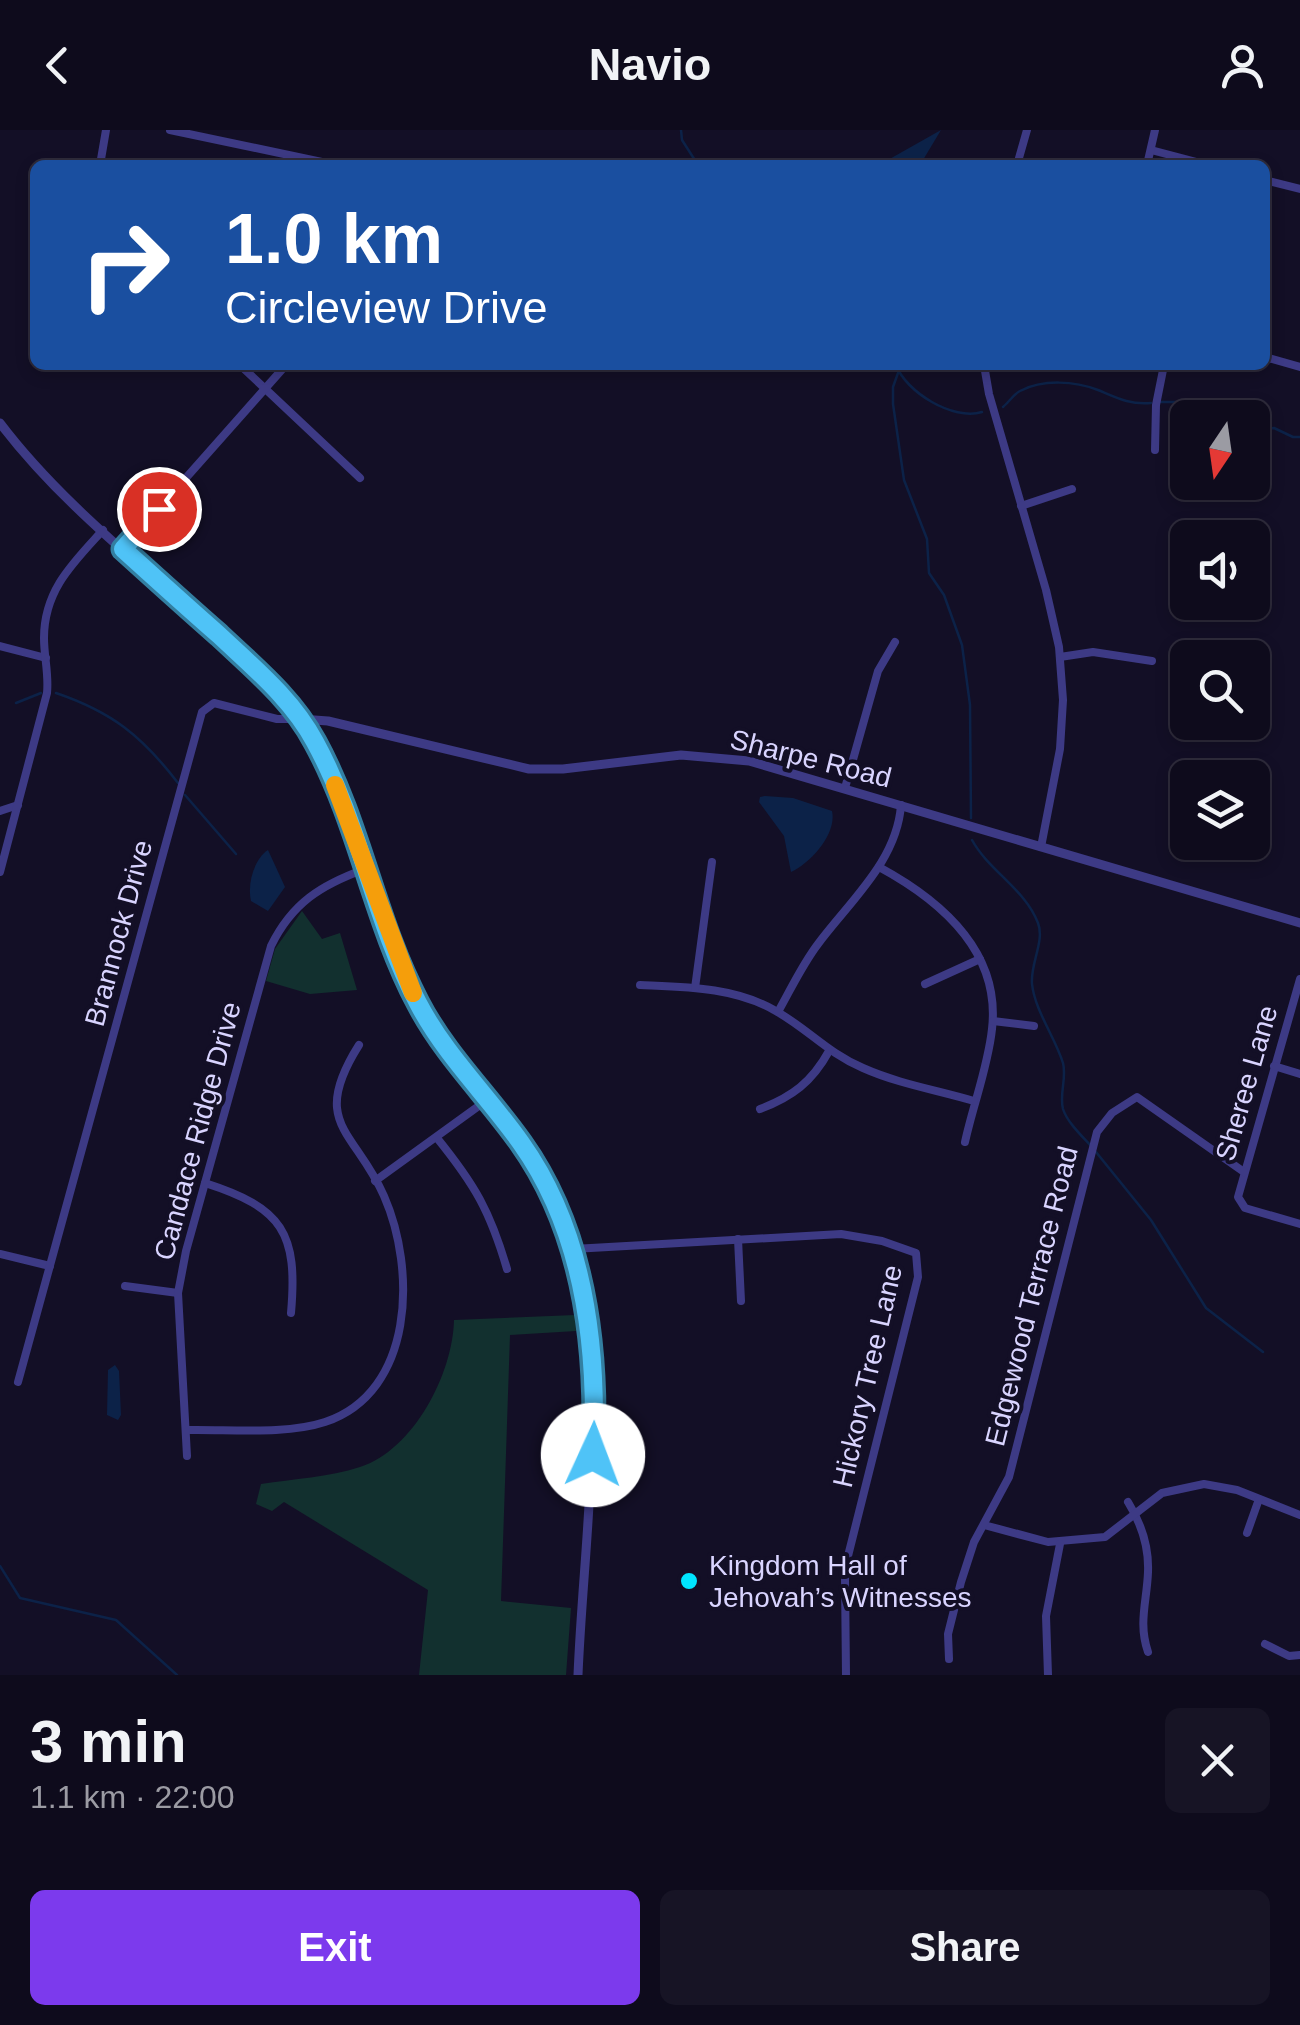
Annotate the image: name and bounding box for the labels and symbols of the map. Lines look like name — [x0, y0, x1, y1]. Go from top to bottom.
north arrow — [1170, 400, 1270, 500]
pin — [117, 467, 202, 552]
street label: Sharpe Road — [727, 723, 895, 793]
street label: Brannock Drive — [79, 837, 158, 1030]
street label: Candace Ridge Drive — [148, 999, 247, 1264]
street label: Sheree Lane — [1209, 1002, 1283, 1164]
street label: Edgewood Terrace Road — [979, 1143, 1084, 1449]
street label: Hickory Tree Lane — [827, 1262, 908, 1490]
position arrow — [541, 1403, 645, 1507]
place label: Kingdom Hall of Jehovah’s Witnesses — [709, 1550, 972, 1613]
marker: Kingdom Hall of Jehovah’s Witnesses — [678, 1570, 700, 1592]

